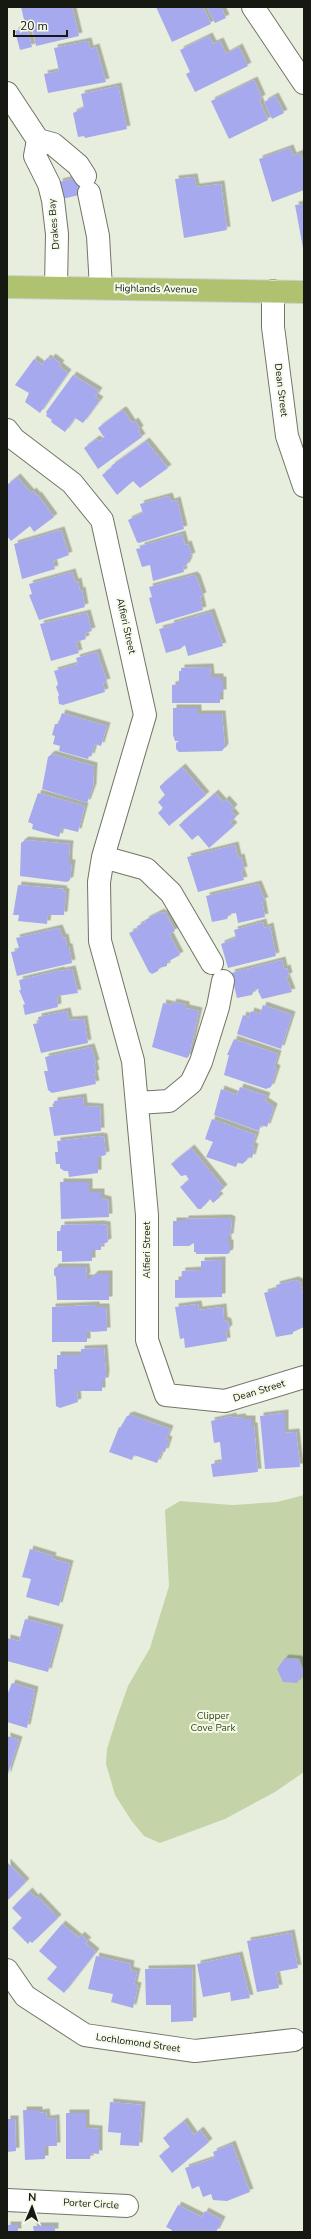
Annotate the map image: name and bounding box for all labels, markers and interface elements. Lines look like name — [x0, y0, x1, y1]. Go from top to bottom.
scale bar — [14, 12, 67, 38]
text: 20 m — [20, 18, 48, 34]
street label: Drakes Bay — [45, 197, 63, 250]
street label: Highlands Avenue — [115, 281, 197, 297]
street label: Dean Street — [271, 363, 291, 418]
street label: Alfieri Street — [113, 597, 139, 656]
street label: Alfieri Street — [140, 1221, 154, 1278]
street label: Dean Street — [231, 1376, 287, 1406]
park label: Clipper Cove Park — [191, 1709, 236, 1735]
street label: Lochlomond Street — [95, 2030, 182, 2056]
north arrow — [12, 2187, 52, 2227]
text: N — [28, 2190, 37, 2205]
street label: Porter Circle — [63, 2196, 119, 2212]

